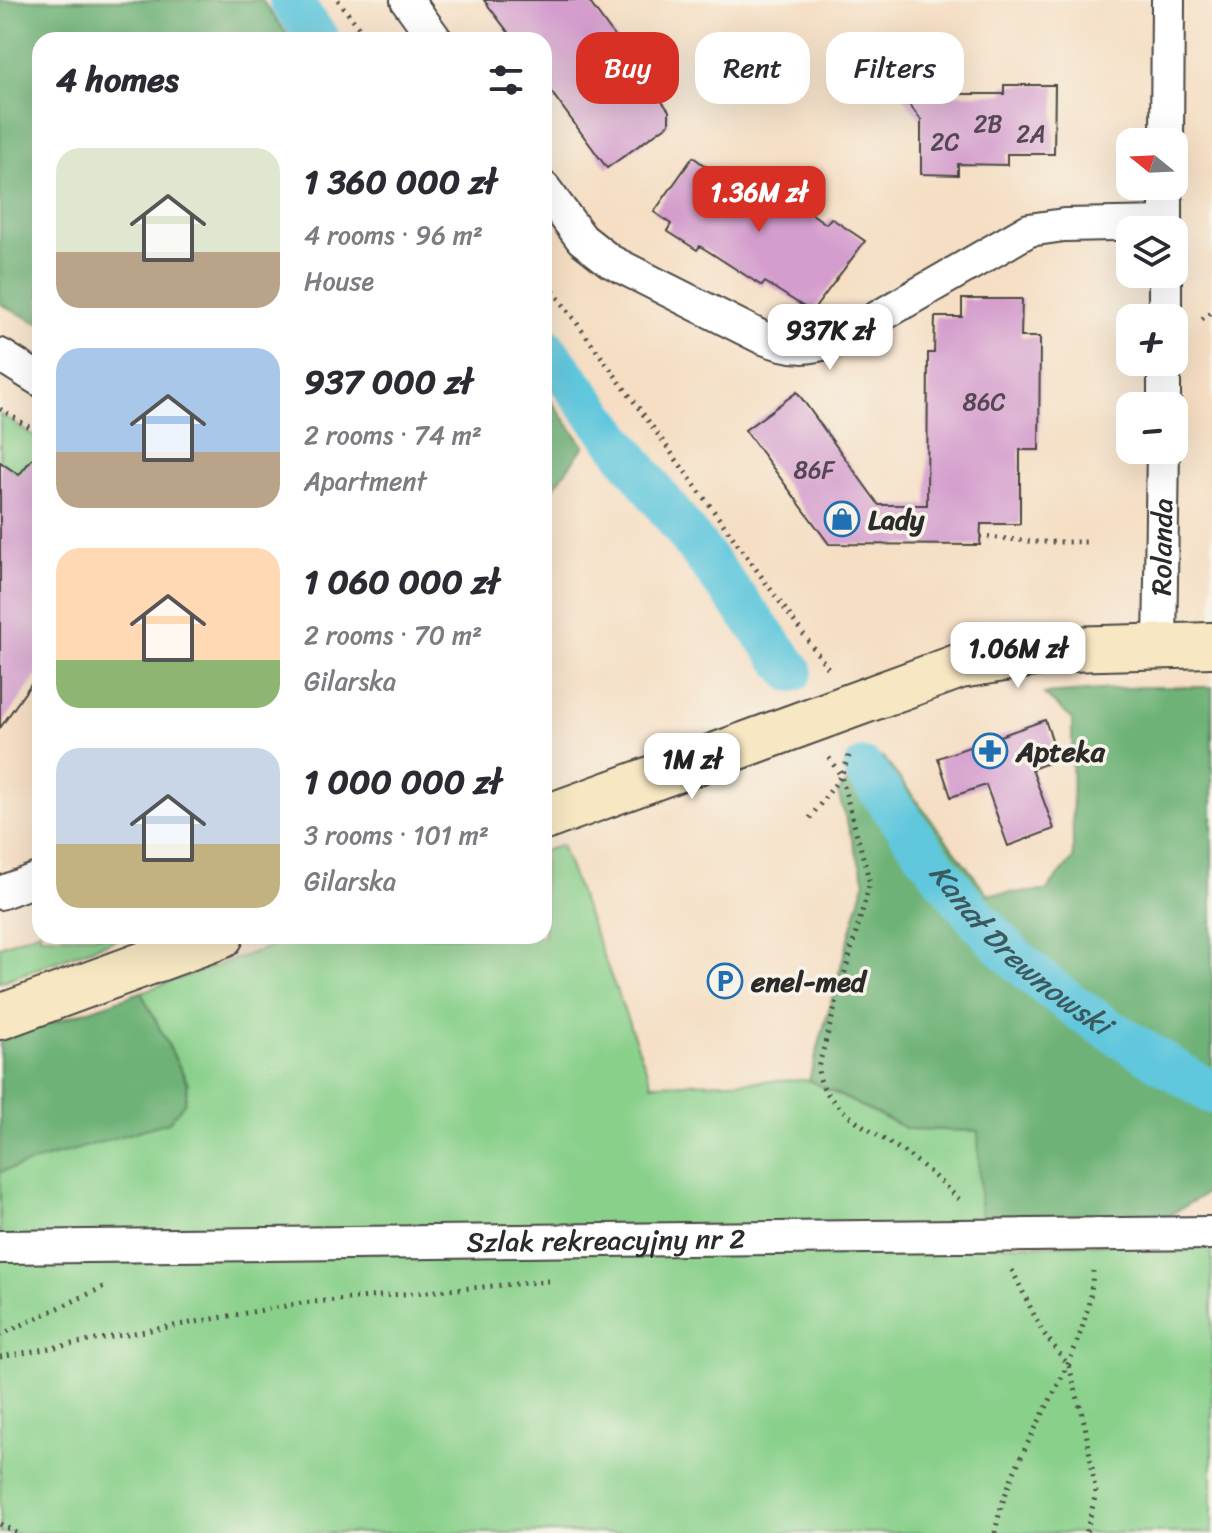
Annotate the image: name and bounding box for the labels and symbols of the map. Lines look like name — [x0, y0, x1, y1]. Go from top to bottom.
house number: 2B — [974, 103, 1003, 145]
house number: 2A — [1016, 113, 1046, 155]
house number: 2C — [931, 121, 959, 163]
north arrow — [1116, 128, 1188, 200]
pin: 1.36M zł — [676, 166, 842, 234]
pin: 937K zł — [756, 304, 904, 372]
house number: 86C — [962, 381, 1006, 423]
house number: 86F — [793, 449, 836, 491]
place label: Lady — [868, 495, 926, 544]
street label: Rolanda — [1136, 498, 1187, 596]
shop icon: Lady — [823, 500, 861, 538]
pin: 1.06M zł — [935, 622, 1101, 690]
place label: Apteka — [1015, 727, 1106, 776]
pharmacy icon: Apteka — [971, 732, 1009, 770]
pin: 1M zł — [636, 733, 748, 801]
water label: Kanał Drewnowski — [915, 851, 1127, 1054]
place label: enel-med — [750, 957, 868, 1006]
parking icon: enel-med — [706, 962, 744, 1000]
street label: Szlak rekreacyjny nr 2 — [466, 1214, 746, 1266]

